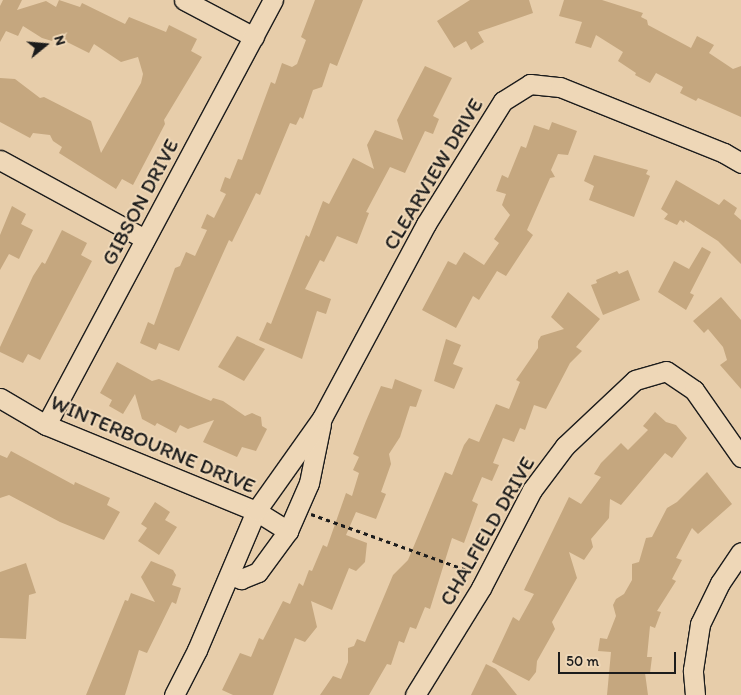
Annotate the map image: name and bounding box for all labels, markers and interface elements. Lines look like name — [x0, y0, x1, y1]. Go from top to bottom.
north arrow — [20, 20, 70, 70]
text: N — [50, 33, 69, 47]
street label: CLEARVIEW DRIVE — [377, 92, 489, 256]
street label: GIBSON DRIVE — [96, 134, 184, 270]
street label: WINTERBOURNE DRIVE — [46, 389, 260, 499]
street label: CHALFIELD DRIVE — [434, 452, 540, 610]
scale bar — [561, 642, 678, 674]
text: 50 m — [566, 652, 599, 670]

